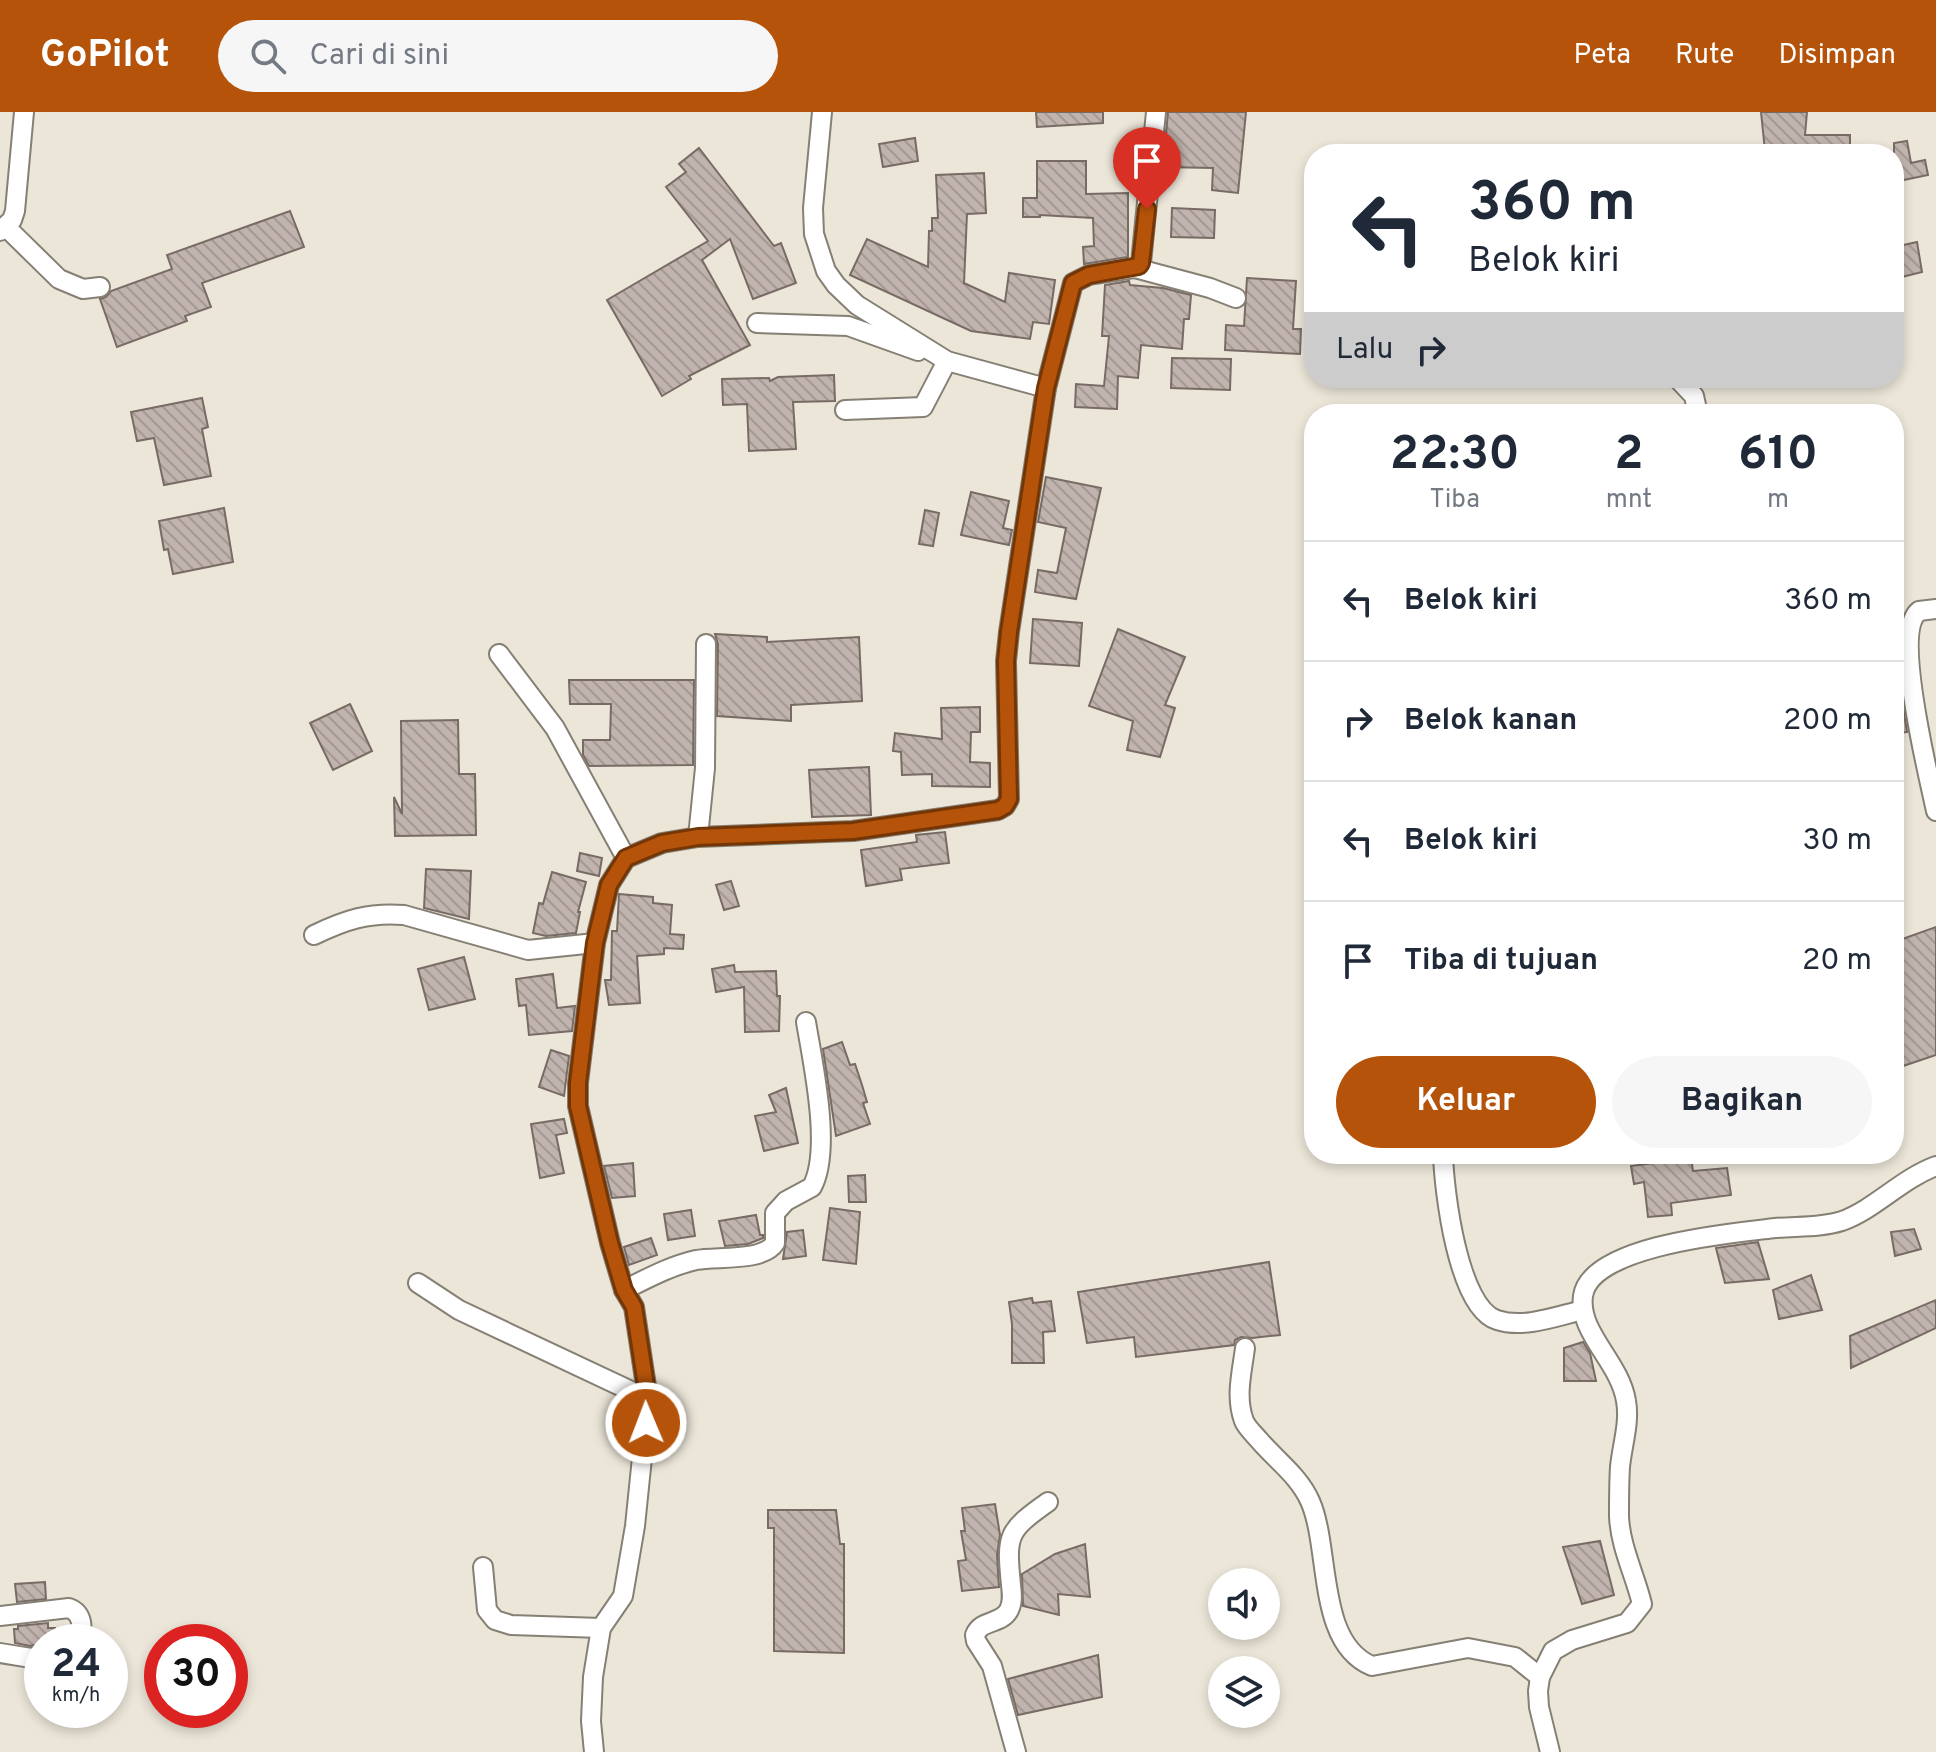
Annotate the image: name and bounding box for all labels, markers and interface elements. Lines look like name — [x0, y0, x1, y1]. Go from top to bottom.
search box — [218, 20, 778, 92]
text: GoPilot — [40, 32, 170, 81]
icon: search — [246, 34, 290, 78]
text: Cari di sini — [310, 38, 449, 75]
text: Peta — [1574, 38, 1631, 74]
text: Rute — [1675, 38, 1734, 74]
text: Disimpan — [1778, 38, 1896, 74]
pin — [1113, 127, 1181, 209]
icon: arrive — [1125, 139, 1169, 183]
text: 360 m — [1468, 170, 1636, 240]
icon: left — [1336, 176, 1440, 280]
text: Belok kiri — [1468, 239, 1620, 285]
icon: right — [1409, 328, 1453, 372]
text: Lalu — [1336, 332, 1393, 369]
text: 22:30 — [1390, 426, 1520, 486]
text: 2 — [1614, 426, 1644, 486]
text: 610 — [1738, 426, 1818, 486]
text: Tiba — [1430, 484, 1480, 517]
text: mnt — [1606, 484, 1652, 517]
text: m — [1767, 484, 1789, 517]
icon: left — [1336, 579, 1380, 623]
text: Belok kiri — [1404, 583, 1538, 620]
text: 360 m — [1784, 583, 1872, 620]
icon: right — [1336, 699, 1380, 743]
text: Belok kanan — [1404, 703, 1577, 740]
text: 200 m — [1783, 703, 1872, 740]
icon: left — [1336, 819, 1380, 863]
text: Belok kiri — [1404, 823, 1538, 860]
text: 30 m — [1803, 823, 1872, 860]
icon: arrive — [1336, 939, 1380, 983]
text: Tiba di tujuan — [1404, 943, 1598, 980]
text: 20 m — [1802, 943, 1872, 980]
button: Keluar — [1336, 1056, 1596, 1148]
button: Bagikan — [1612, 1056, 1872, 1148]
position arrow — [604, 1381, 688, 1465]
map controls — [1208, 1568, 1280, 1728]
button: sound — [1208, 1568, 1280, 1640]
speed limit sign: 30 — [144, 1624, 248, 1728]
text: 24 — [51, 1641, 101, 1691]
button: layers — [1208, 1656, 1280, 1728]
text: km/h — [52, 1683, 100, 1709]

